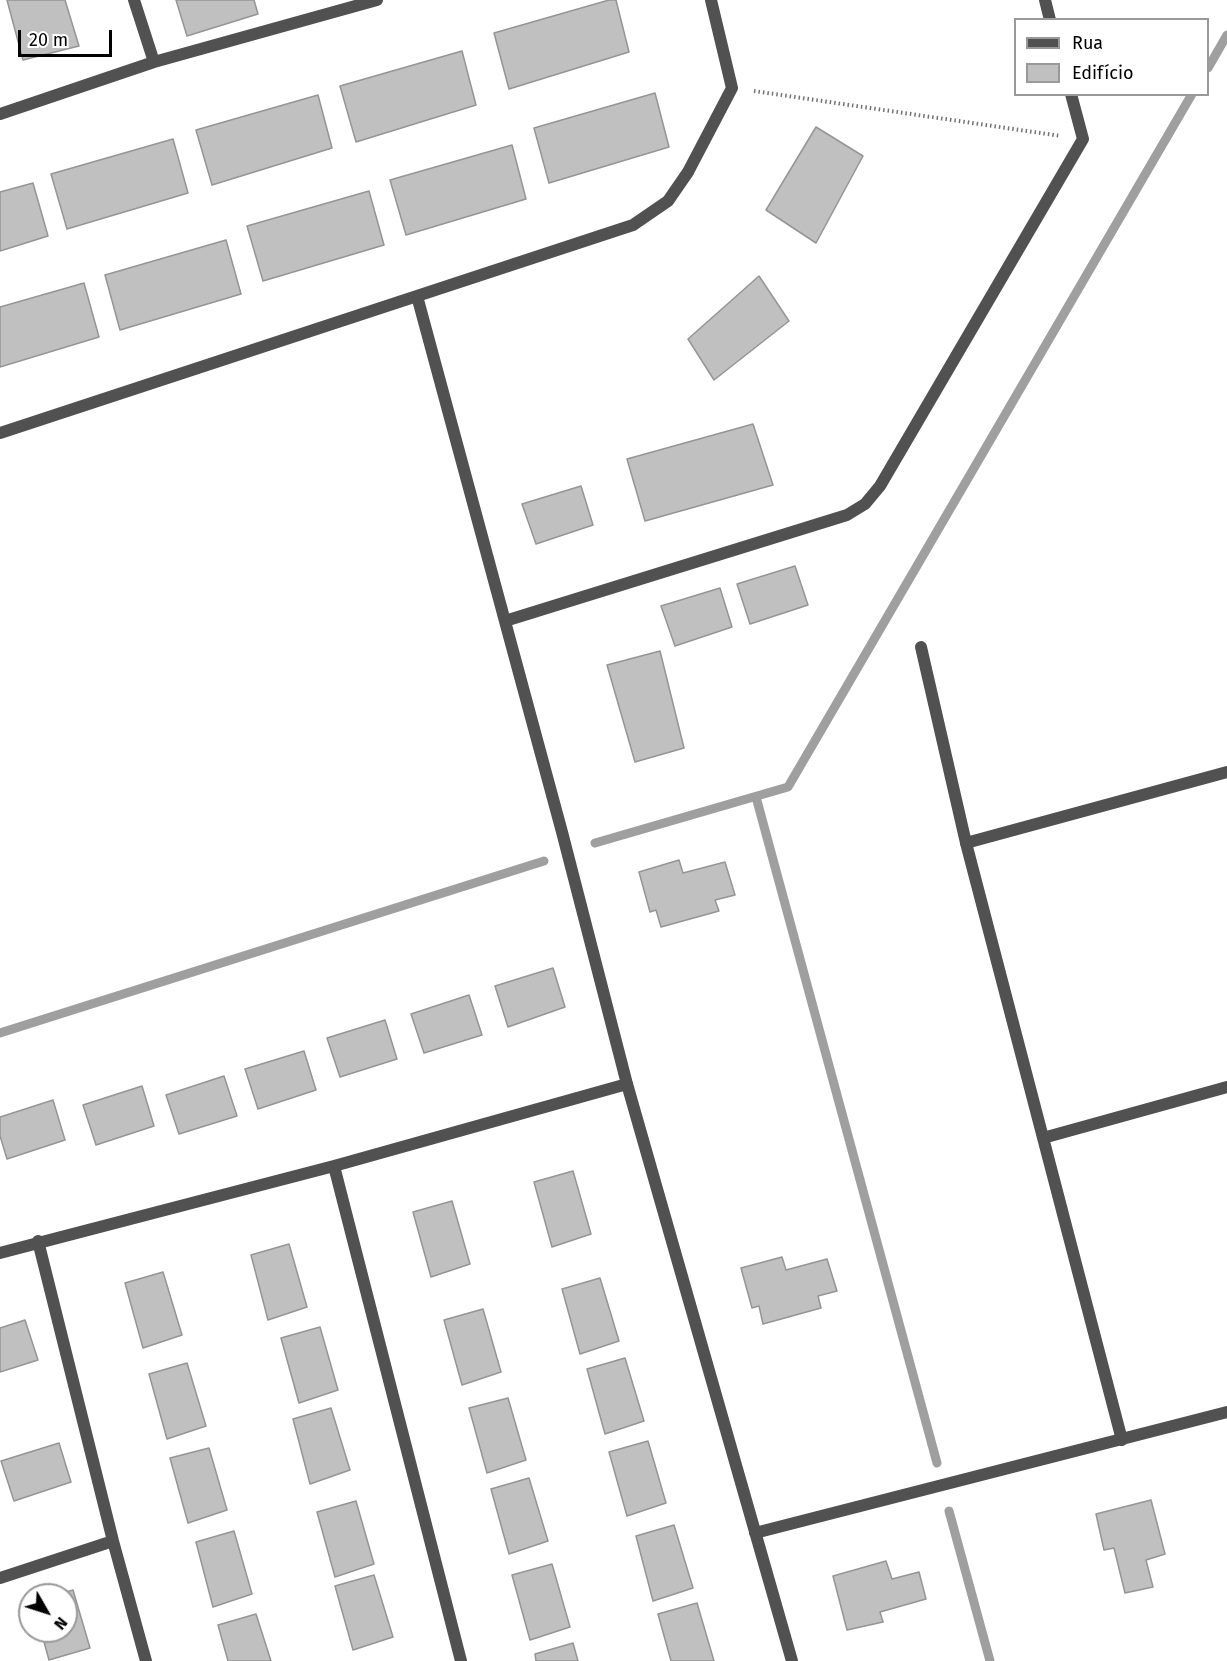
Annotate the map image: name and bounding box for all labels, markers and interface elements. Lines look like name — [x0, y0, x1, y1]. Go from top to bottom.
scale bar — [21, 18, 116, 56]
legend — [1014, 18, 1209, 96]
text: 20 m — [29, 29, 68, 51]
text: Rua — [1072, 32, 1103, 54]
text: Edifício — [1072, 62, 1134, 84]
north arrow — [18, 1583, 78, 1643]
text: N — [50, 1613, 72, 1633]

